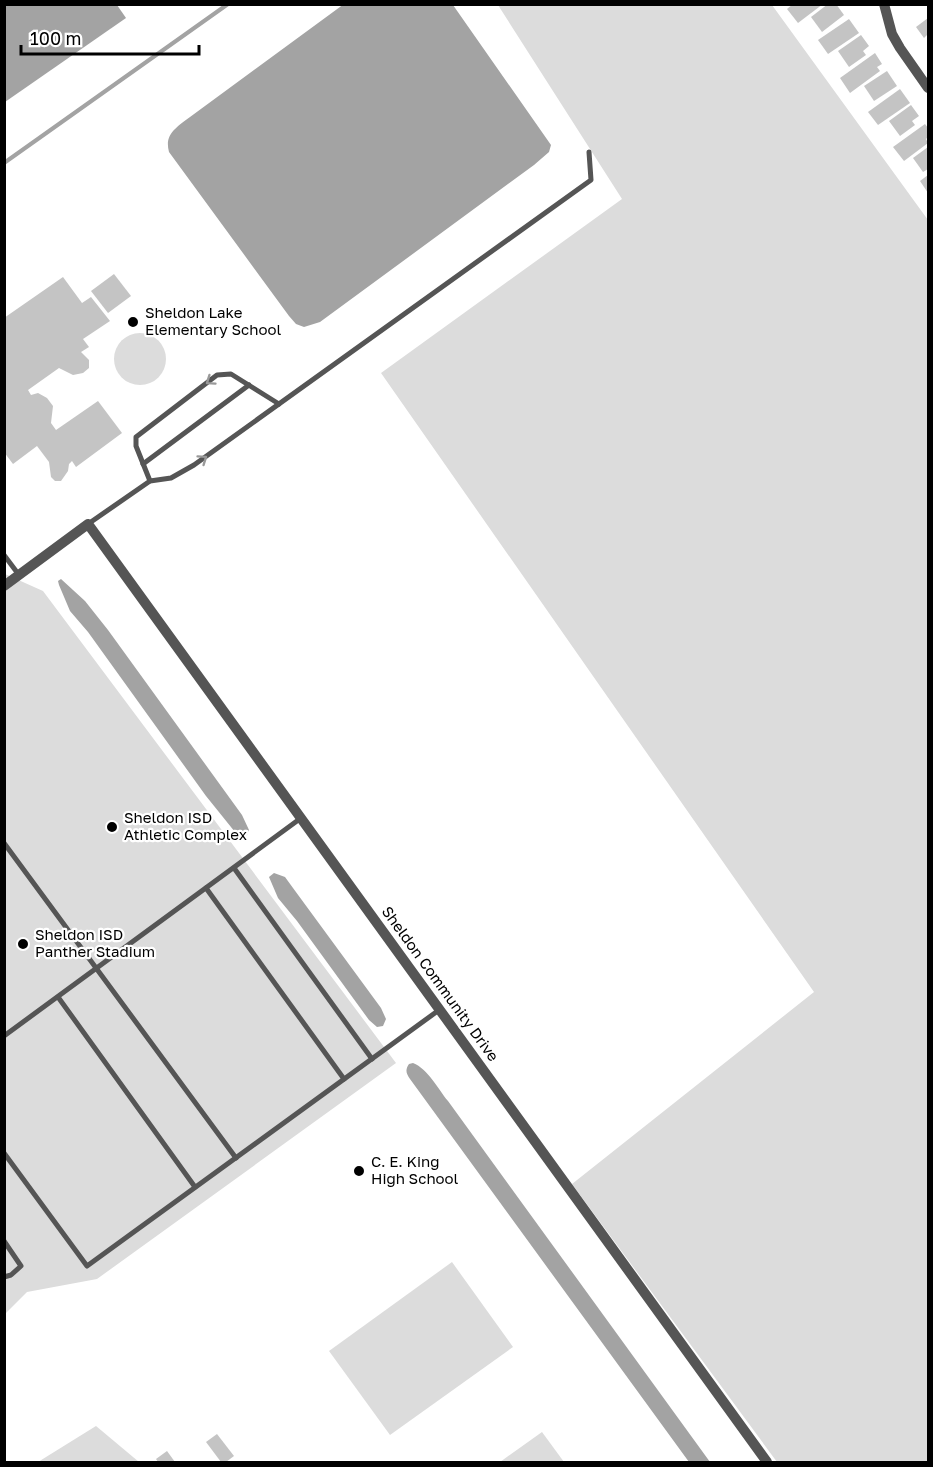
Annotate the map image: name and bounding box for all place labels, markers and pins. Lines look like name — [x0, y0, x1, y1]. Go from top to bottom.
place label: Sheldon Lake Elementary School — [145, 303, 281, 338]
marker: Sheldon Lake Elementary School — [126, 315, 140, 329]
place label: Sheldon ISD Athletic Complex — [124, 808, 247, 843]
marker: Sheldon ISD Athletic Complex — [105, 820, 119, 834]
place label: Sheldon ISD Panther Stadium — [35, 925, 155, 960]
marker: Sheldon ISD Panther Stadium — [16, 937, 30, 951]
place label: C. E. King High School — [371, 1152, 459, 1187]
marker: C. E. King High School — [352, 1164, 366, 1178]

